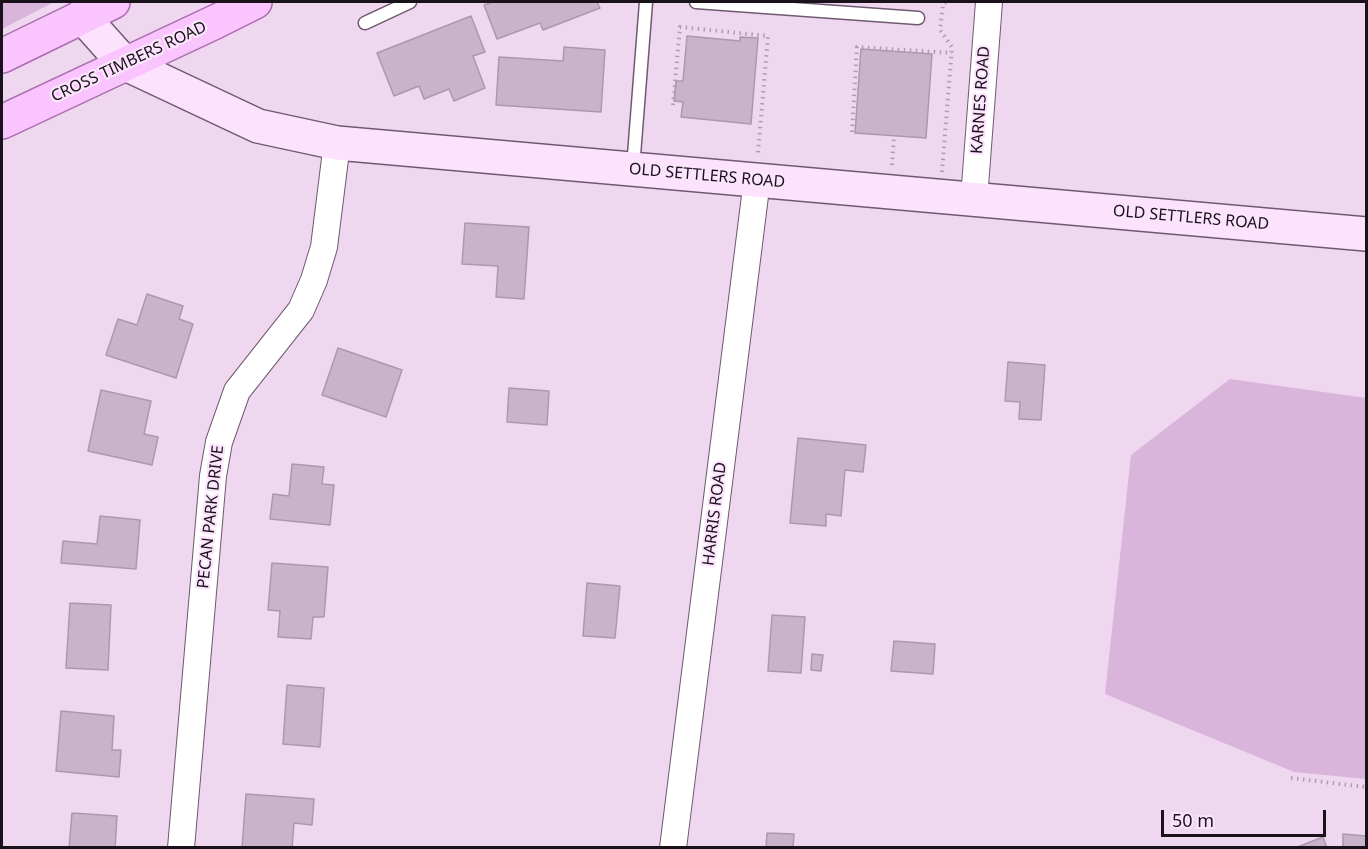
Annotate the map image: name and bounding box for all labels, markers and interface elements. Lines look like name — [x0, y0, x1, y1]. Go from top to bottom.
street label: CROSS TIMBERS ROAD — [48, 18, 210, 106]
street label: KARNES ROAD — [968, 45, 994, 155]
street label: OLD SETTLERS ROAD — [628, 160, 786, 192]
street label: OLD SETTLERS ROAD — [1112, 202, 1270, 234]
street label: PECAN PARK DRIVE — [194, 444, 228, 590]
street label: HARRIS ROAD — [699, 461, 731, 567]
scale bar — [1164, 798, 1329, 836]
text: 50 m — [1172, 808, 1214, 832]

